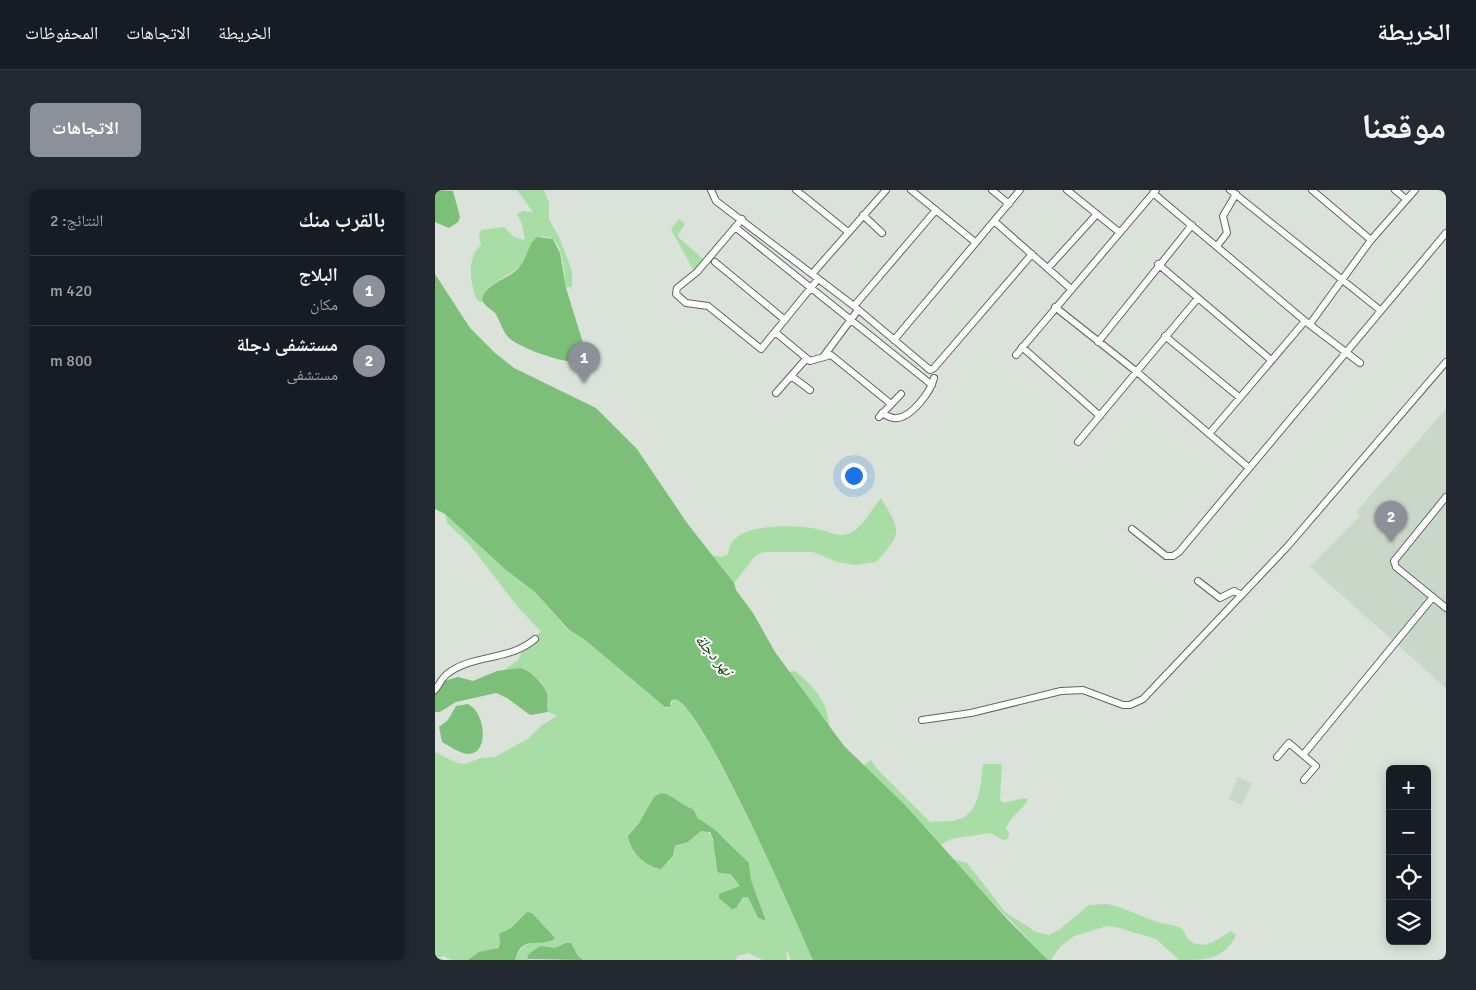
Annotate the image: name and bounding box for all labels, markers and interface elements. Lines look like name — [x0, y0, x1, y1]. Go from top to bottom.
text: الخريطة — [1377, 17, 1451, 47]
text: المحفوظات — [25, 22, 98, 44]
text: الاتجاهات — [126, 22, 190, 44]
text: الخريطة — [218, 22, 271, 44]
button: الاتجاهات — [30, 103, 141, 157]
text: موقعنا — [1361, 105, 1446, 148]
text: بالقرب منك — [298, 207, 385, 233]
text: النتائج: 2 — [50, 211, 103, 231]
text: البلاج — [298, 263, 338, 287]
text: 420 m — [50, 281, 92, 301]
text: 1 — [365, 281, 373, 301]
text: مكان — [310, 295, 338, 315]
text: مستشفى دجلة — [236, 333, 338, 357]
pin: 1 — [568, 342, 600, 383]
text: 800 m — [50, 351, 92, 371]
text: 2 — [365, 351, 373, 371]
text: مستشفى — [287, 365, 338, 385]
your location — [841, 463, 867, 489]
pin: 2 — [1375, 501, 1407, 542]
water label: نهر دجلة — [691, 630, 739, 682]
map controls — [1386, 765, 1431, 945]
button: + — [1386, 765, 1431, 810]
button: − — [1386, 810, 1431, 855]
button: locate — [1386, 855, 1431, 900]
button: layers — [1386, 900, 1431, 945]

